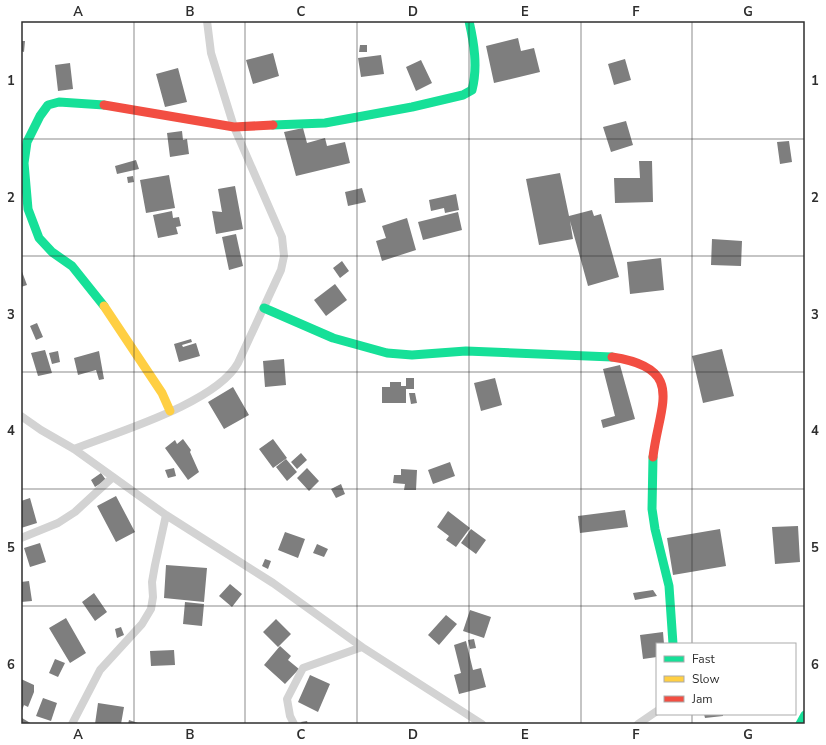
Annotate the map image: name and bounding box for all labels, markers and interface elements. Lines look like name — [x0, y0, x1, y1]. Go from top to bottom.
text: A — [73, 3, 83, 21]
text: B — [186, 3, 195, 21]
text: C — [297, 3, 306, 21]
text: D — [408, 3, 418, 21]
text: E — [521, 3, 529, 21]
text: F — [632, 3, 640, 21]
text: G — [743, 3, 753, 21]
text: 1 — [7, 72, 15, 90]
text: 1 — [811, 72, 819, 90]
text: 2 — [7, 189, 15, 207]
text: 2 — [811, 189, 819, 207]
text: 3 — [7, 306, 15, 324]
text: 3 — [811, 306, 819, 324]
text: 4 — [7, 422, 15, 440]
text: 4 — [811, 422, 819, 440]
text: 5 — [7, 539, 15, 557]
text: 5 — [811, 539, 819, 557]
legend — [656, 643, 796, 715]
text: Fast — [692, 651, 715, 667]
text: 6 — [7, 656, 15, 674]
text: 6 — [811, 656, 819, 674]
text: Slow — [692, 671, 720, 687]
text: Jam — [691, 691, 713, 707]
text: A — [73, 726, 83, 744]
text: B — [186, 726, 195, 744]
text: C — [297, 726, 306, 744]
text: D — [408, 726, 418, 744]
text: E — [521, 726, 529, 744]
text: F — [632, 726, 640, 744]
text: G — [743, 726, 753, 744]

